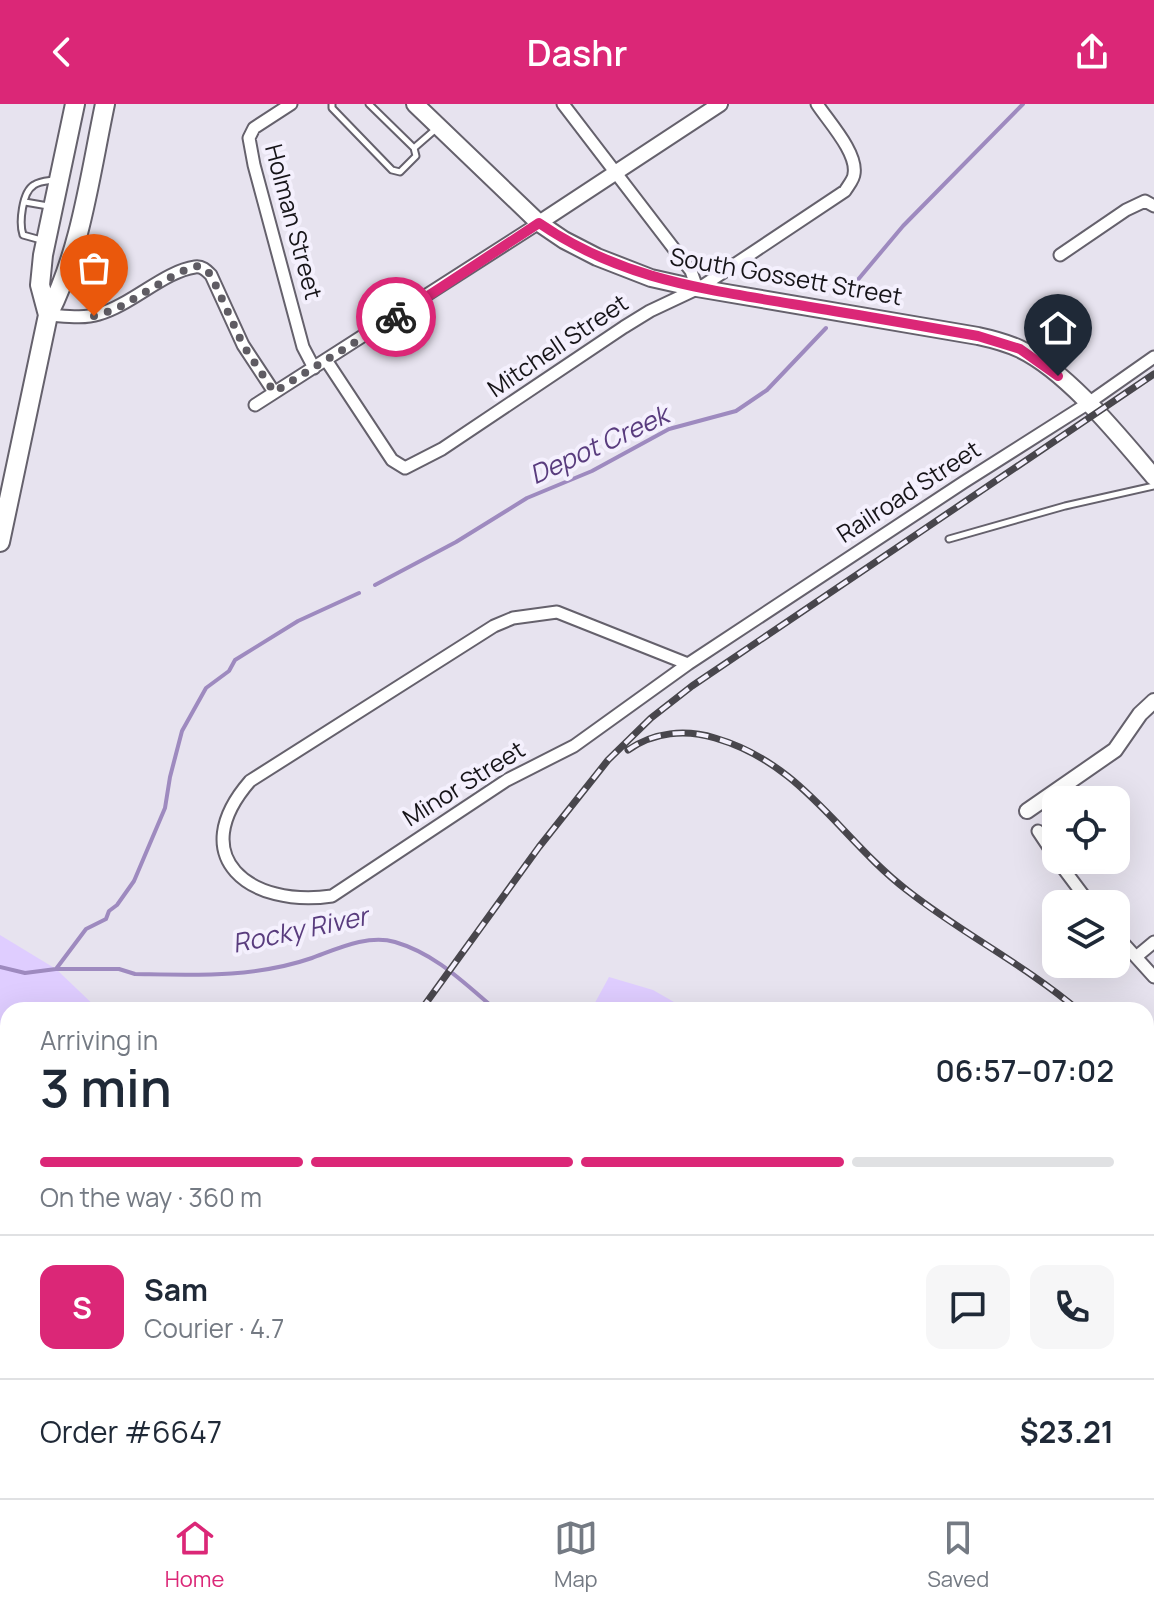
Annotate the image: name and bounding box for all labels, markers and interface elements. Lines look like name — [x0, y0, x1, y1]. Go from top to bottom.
text: Dashr — [527, 28, 627, 77]
icon: back — [40, 30, 84, 74]
icon: share — [1070, 30, 1114, 74]
street label: Holman Street — [258, 140, 331, 303]
pin — [60, 234, 128, 316]
street label: South Gossett Street — [668, 239, 905, 312]
icon: bag — [72, 246, 116, 290]
courier — [356, 277, 436, 357]
street label: Mitchell Street — [480, 286, 634, 404]
pin — [1024, 294, 1092, 376]
icon: bike — [374, 295, 418, 339]
icon: home — [1036, 306, 1080, 350]
water label: Depot Creek — [523, 394, 678, 492]
street label: Railroad Street — [830, 432, 986, 550]
street label: Minor Street — [396, 732, 531, 833]
map controls — [1042, 786, 1130, 978]
button: locate — [1042, 786, 1130, 874]
button: layers — [1042, 890, 1130, 978]
water label: Rocky River — [229, 896, 374, 961]
text: Arriving in — [40, 1022, 158, 1058]
text: 06:57–07:02 — [935, 1050, 1114, 1091]
text: 3 min — [40, 1052, 172, 1123]
text: On the way · 360 m — [40, 1179, 262, 1215]
button: chat — [926, 1265, 1010, 1349]
button: phone — [1030, 1265, 1114, 1349]
text: Sam — [144, 1269, 208, 1310]
text: S — [72, 1287, 92, 1328]
text: Courier · 4.7 — [144, 1310, 284, 1346]
text: Order #6647 — [40, 1411, 222, 1452]
text: $23.21 — [1020, 1411, 1114, 1452]
tab: Home — [165, 1516, 224, 1594]
tab: Map — [554, 1516, 598, 1594]
tab: Saved — [927, 1516, 989, 1594]

